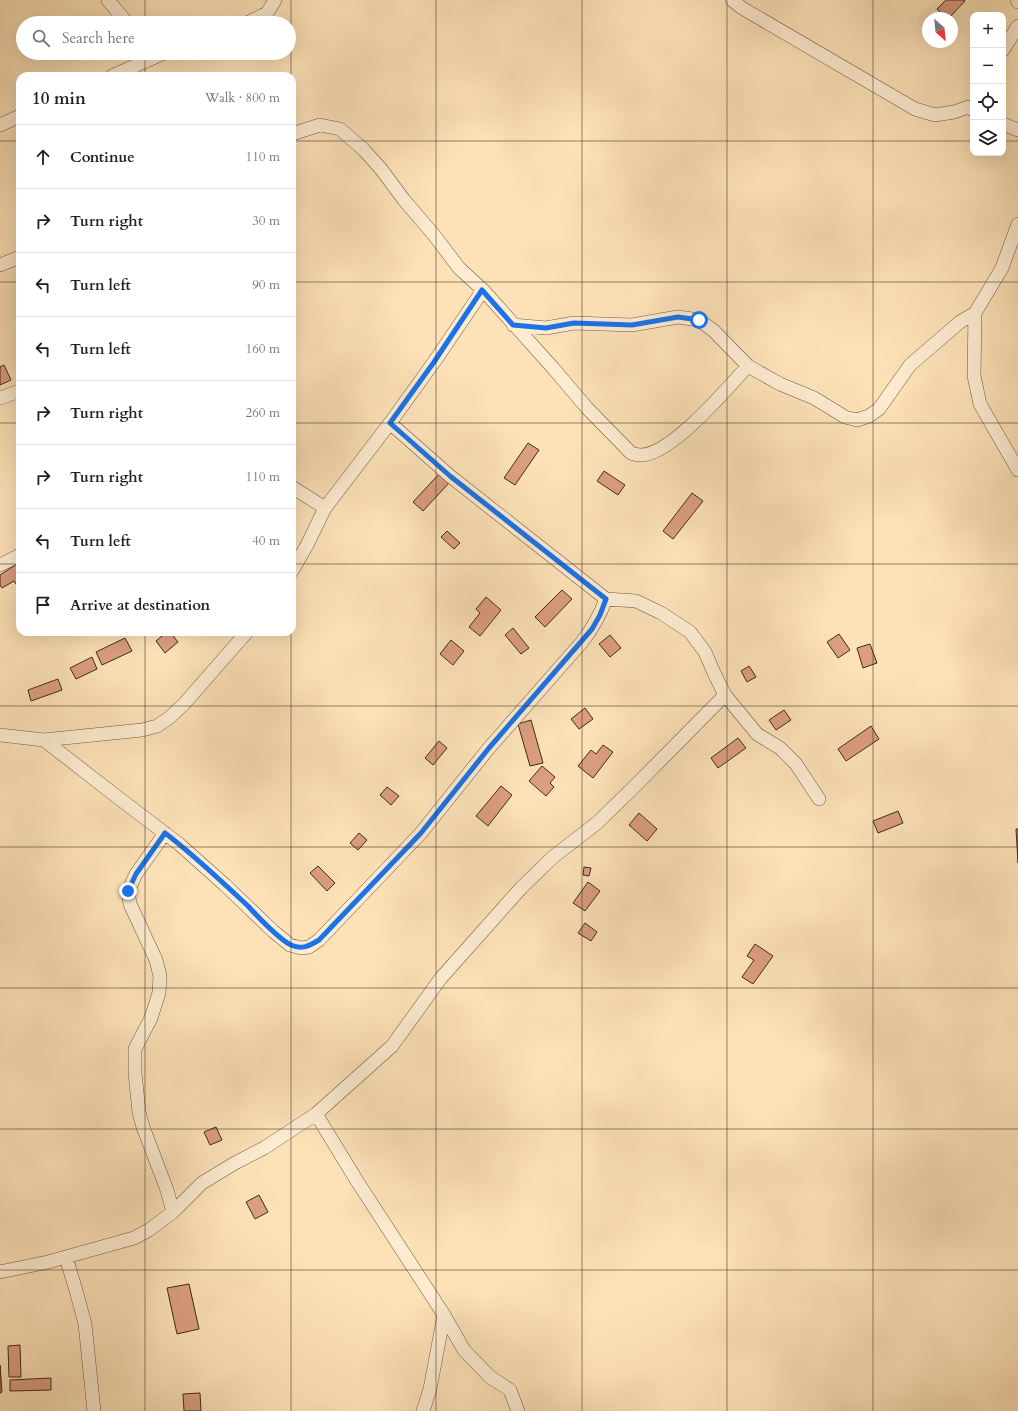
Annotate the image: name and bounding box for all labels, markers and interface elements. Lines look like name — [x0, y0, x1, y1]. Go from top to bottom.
north arrow — [922, 12, 958, 48]
map controls — [970, 12, 1006, 156]
button: + — [970, 12, 1006, 48]
search box — [16, 16, 296, 60]
icon: search — [30, 27, 52, 49]
text: Search here — [62, 28, 135, 48]
button: − — [970, 48, 1006, 84]
button: locate — [970, 84, 1006, 120]
text: 10 min — [32, 87, 86, 110]
text: Walk · 800 m — [205, 89, 280, 107]
button: layers — [970, 120, 1006, 156]
icon: ahead — [32, 146, 54, 168]
text: Continue — [70, 147, 135, 167]
text: 110 m — [246, 148, 280, 166]
icon: right — [32, 210, 54, 232]
text: Turn right — [70, 211, 143, 231]
text: 30 m — [252, 212, 280, 230]
icon: left — [32, 274, 54, 296]
text: Turn left — [70, 275, 131, 295]
text: 90 m — [252, 276, 280, 294]
route start — [690, 311, 708, 329]
icon: left — [32, 338, 54, 360]
text: Turn left — [70, 339, 131, 359]
text: 160 m — [246, 340, 280, 358]
icon: right — [32, 402, 54, 424]
text: Turn right — [70, 403, 143, 423]
text: 260 m — [246, 404, 280, 422]
icon: right — [32, 466, 54, 488]
text: Turn right — [70, 467, 143, 487]
text: 110 m — [246, 468, 280, 486]
icon: left — [32, 530, 54, 552]
text: Turn left — [70, 531, 131, 551]
text: 40 m — [252, 532, 280, 550]
icon: arrive — [32, 594, 54, 616]
text: Arrive at destination — [70, 595, 210, 615]
route end — [119, 882, 137, 900]

